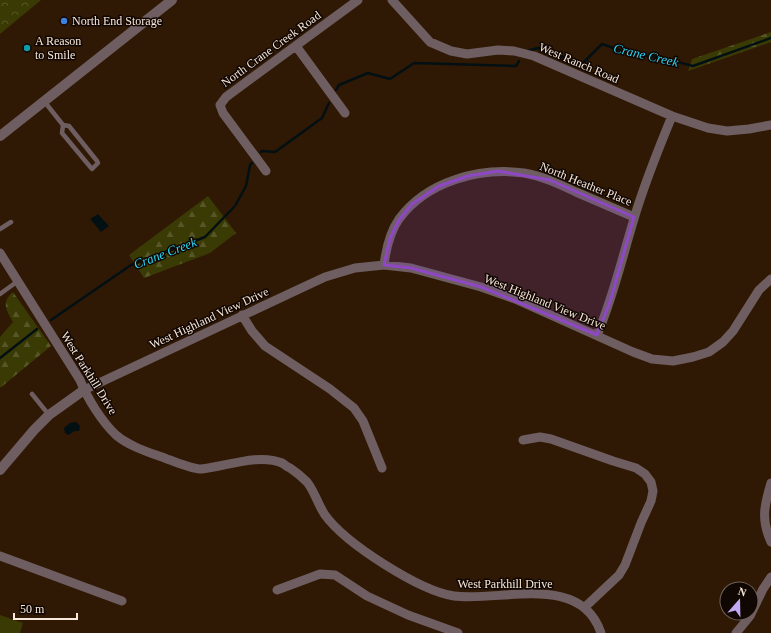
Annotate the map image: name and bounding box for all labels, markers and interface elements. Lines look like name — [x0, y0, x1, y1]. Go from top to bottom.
street label: North Crane Creek Road — [218, 8, 324, 90]
place label: North End Storage — [72, 14, 162, 28]
marker: North End Storage — [59, 16, 69, 26]
place label: A Reason to Smile — [35, 34, 81, 62]
street label: West Ranch Road — [537, 40, 621, 86]
water label: Crane Creek — [612, 40, 680, 70]
marker: A Reason to Smile — [22, 43, 32, 53]
street label: North Heather Place — [538, 159, 634, 209]
water label: Crane Creek — [131, 234, 199, 272]
street label: West Highland View Drive — [482, 271, 608, 333]
street label: West Highland View Drive — [147, 284, 271, 352]
street label: West Parkhill Drive — [58, 329, 120, 417]
street label: West Parkhill Drive — [457, 577, 553, 591]
north arrow — [719, 581, 759, 621]
text: N — [737, 585, 748, 599]
scale bar — [14, 595, 77, 621]
text: 50 m — [20, 602, 45, 616]

